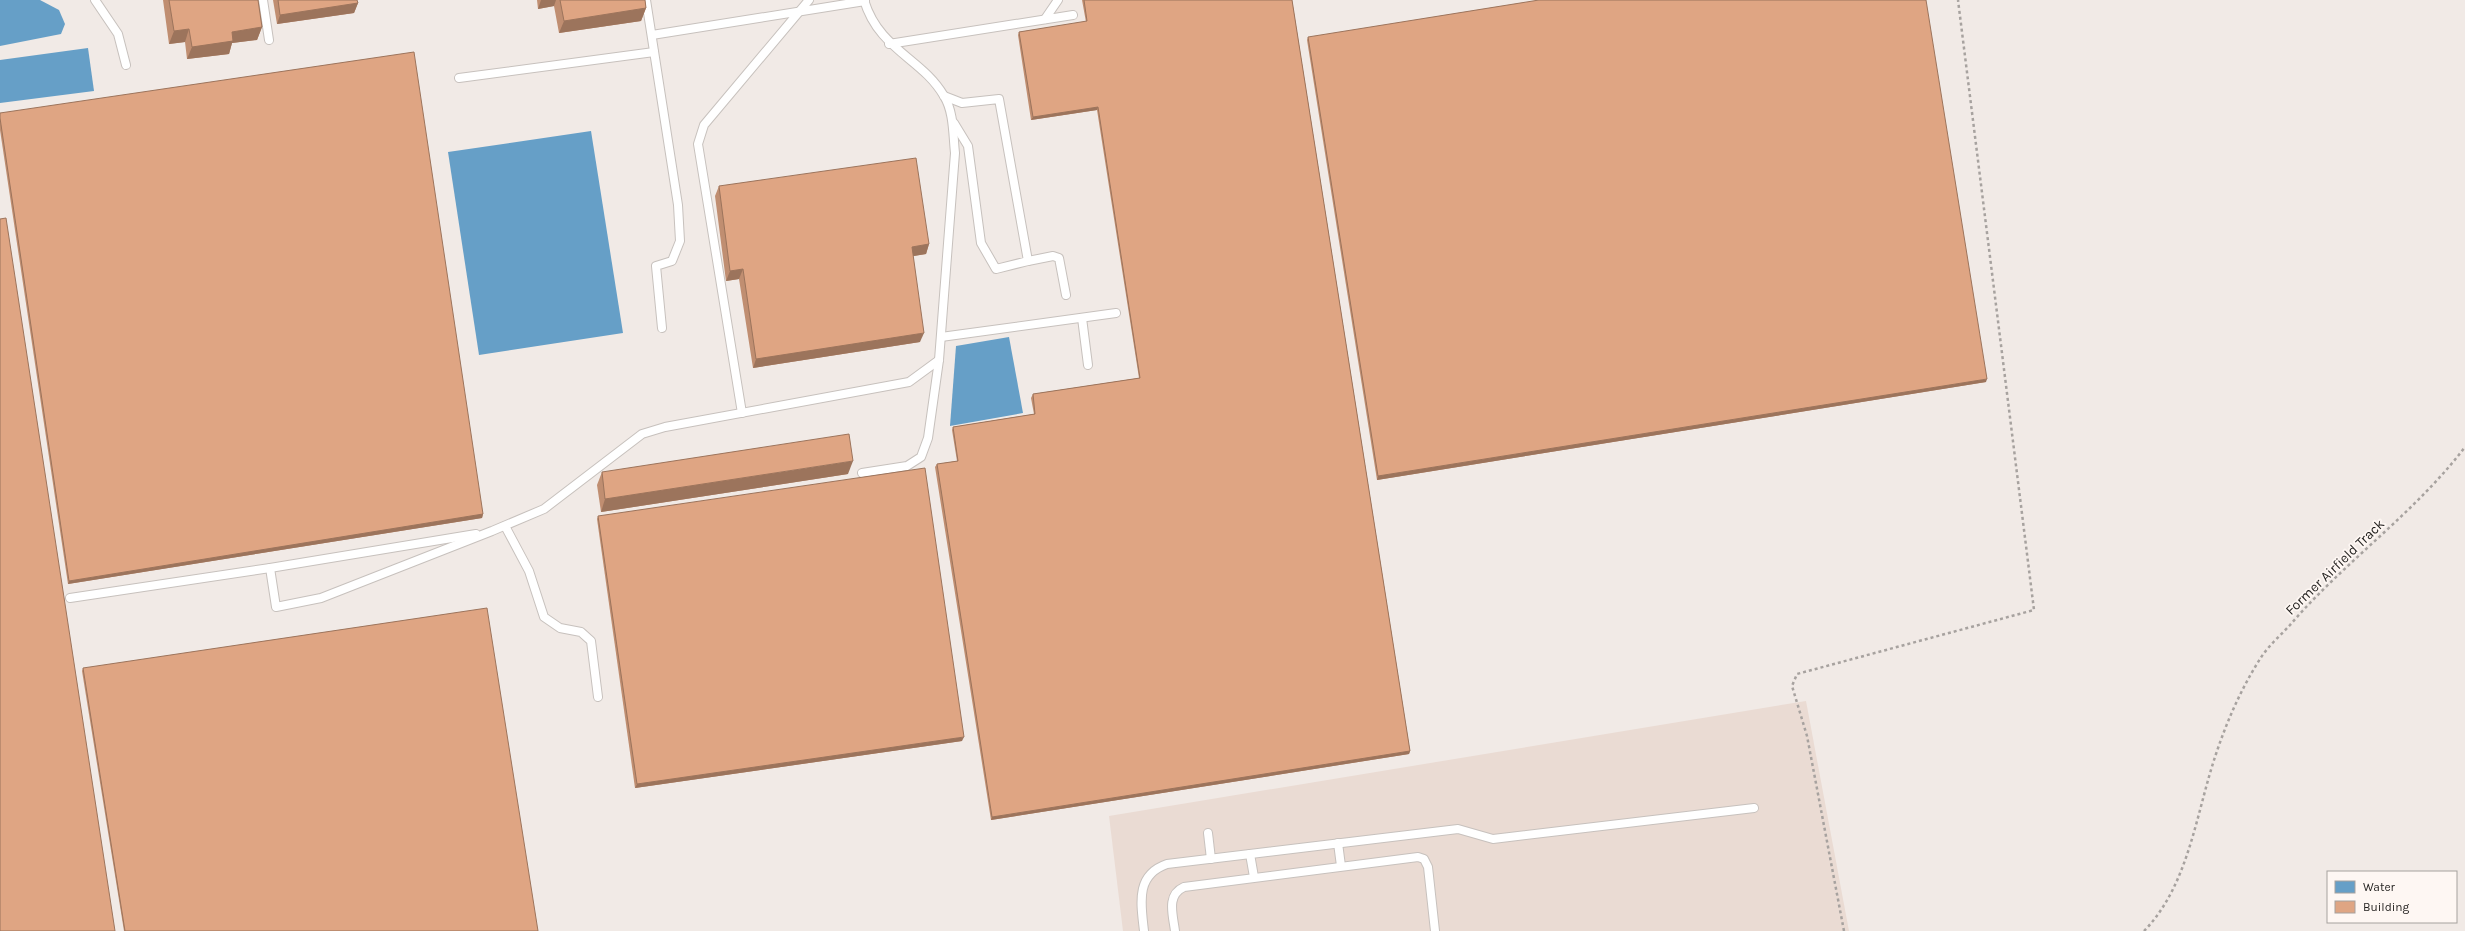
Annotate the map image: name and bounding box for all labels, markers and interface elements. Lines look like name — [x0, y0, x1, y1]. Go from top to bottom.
street label: Former Airfield Track — [2282, 515, 2388, 619]
legend — [2327, 871, 2457, 923]
text: Water — [2363, 880, 2396, 894]
text: Building — [2363, 900, 2410, 914]

